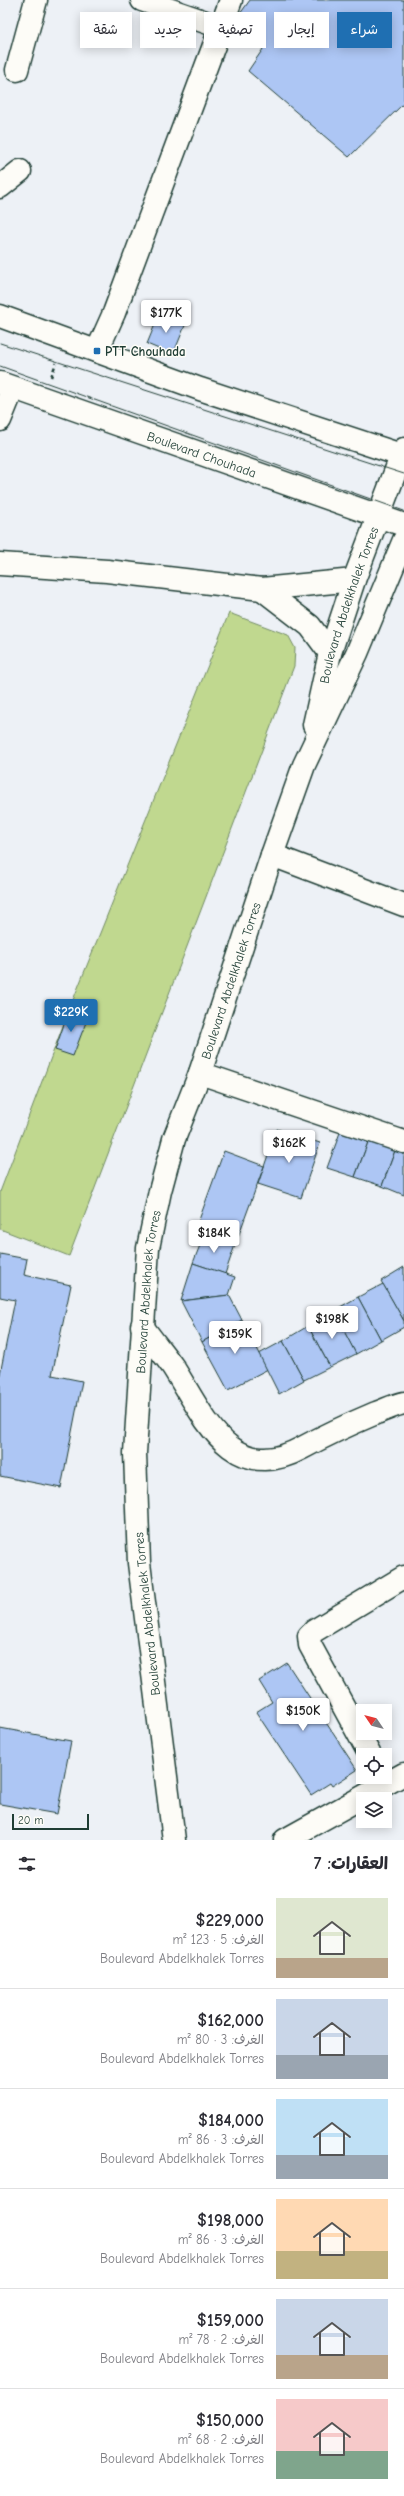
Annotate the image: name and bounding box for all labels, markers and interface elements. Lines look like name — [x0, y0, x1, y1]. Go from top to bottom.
chip: شقة — [80, 12, 132, 48]
chip: جديد — [140, 12, 196, 48]
chip: تصفية — [204, 12, 266, 48]
chip: إيجار — [274, 12, 329, 48]
chip: شراء — [337, 12, 392, 48]
pin: $177K — [138, 300, 194, 334]
text: $177K — [150, 305, 182, 320]
place label: PTT Chouhada — [105, 344, 186, 359]
marker: PTT Chouhada — [92, 346, 102, 356]
street label: Boulevard Chouhada — [145, 428, 258, 480]
street label: Boulevard Abdelkhalek Torres — [316, 525, 381, 685]
street label: Boulevard Abdelkhalek Torres — [198, 900, 263, 1061]
pin: $229K — [43, 999, 99, 1033]
text: $229K — [54, 1004, 88, 1019]
pin: $162K — [261, 1130, 317, 1164]
text: $162K — [272, 1135, 306, 1150]
street label: Boulevard Abdelkhalek Torres — [133, 1209, 163, 1374]
pin: $184K — [186, 1220, 242, 1254]
text: $184K — [197, 1225, 231, 1240]
pin: $198K — [304, 1306, 360, 1340]
text: $198K — [315, 1311, 349, 1326]
pin: $159K — [207, 1321, 263, 1355]
text: $159K — [218, 1326, 252, 1341]
street label: Boulevard Abdelkhalek Torres — [131, 1532, 163, 1696]
pin: $150K — [275, 1698, 331, 1732]
text: $150K — [286, 1703, 320, 1718]
north arrow — [356, 1704, 392, 1740]
map controls — [356, 1704, 392, 1828]
button: locate — [356, 1748, 392, 1784]
button: layers — [356, 1792, 392, 1828]
scale bar — [12, 1812, 89, 1831]
text: 20 m — [18, 1814, 43, 1827]
icon: filters — [16, 1853, 38, 1875]
text: العقارات: 7 — [314, 1854, 388, 1873]
text: $229,000 — [196, 1911, 264, 1930]
icon: home — [308, 1914, 356, 1962]
text: الغرف: 5 · 123 m² — [172, 1932, 264, 1947]
text: Boulevard Abdelkhalek Torres — [100, 1951, 264, 1966]
text: $162,000 — [197, 2011, 264, 2030]
icon: home — [308, 2015, 356, 2063]
text: الغرف: 3 · 80 m² — [177, 2032, 264, 2047]
text: Boulevard Abdelkhalek Torres — [100, 2051, 264, 2066]
text: $184,000 — [198, 2111, 264, 2130]
icon: home — [308, 2115, 356, 2163]
text: الغرف: 3 · 86 m² — [178, 2132, 264, 2147]
text: Boulevard Abdelkhalek Torres — [100, 2151, 264, 2166]
text: $198,000 — [197, 2211, 264, 2230]
icon: home — [308, 2215, 356, 2263]
text: الغرف: 3 · 86 m² — [178, 2232, 264, 2247]
text: Boulevard Abdelkhalek Torres — [100, 2251, 264, 2266]
text: $159,000 — [197, 2311, 264, 2330]
icon: home — [308, 2315, 356, 2363]
text: الغرف: 2 · 78 m² — [178, 2332, 264, 2347]
text: Boulevard Abdelkhalek Torres — [100, 2351, 264, 2366]
text: $150,000 — [196, 2411, 264, 2430]
icon: home — [308, 2415, 356, 2463]
text: الغرف: 2 · 68 m² — [177, 2432, 264, 2447]
text: Boulevard Abdelkhalek Torres — [100, 2451, 264, 2466]

